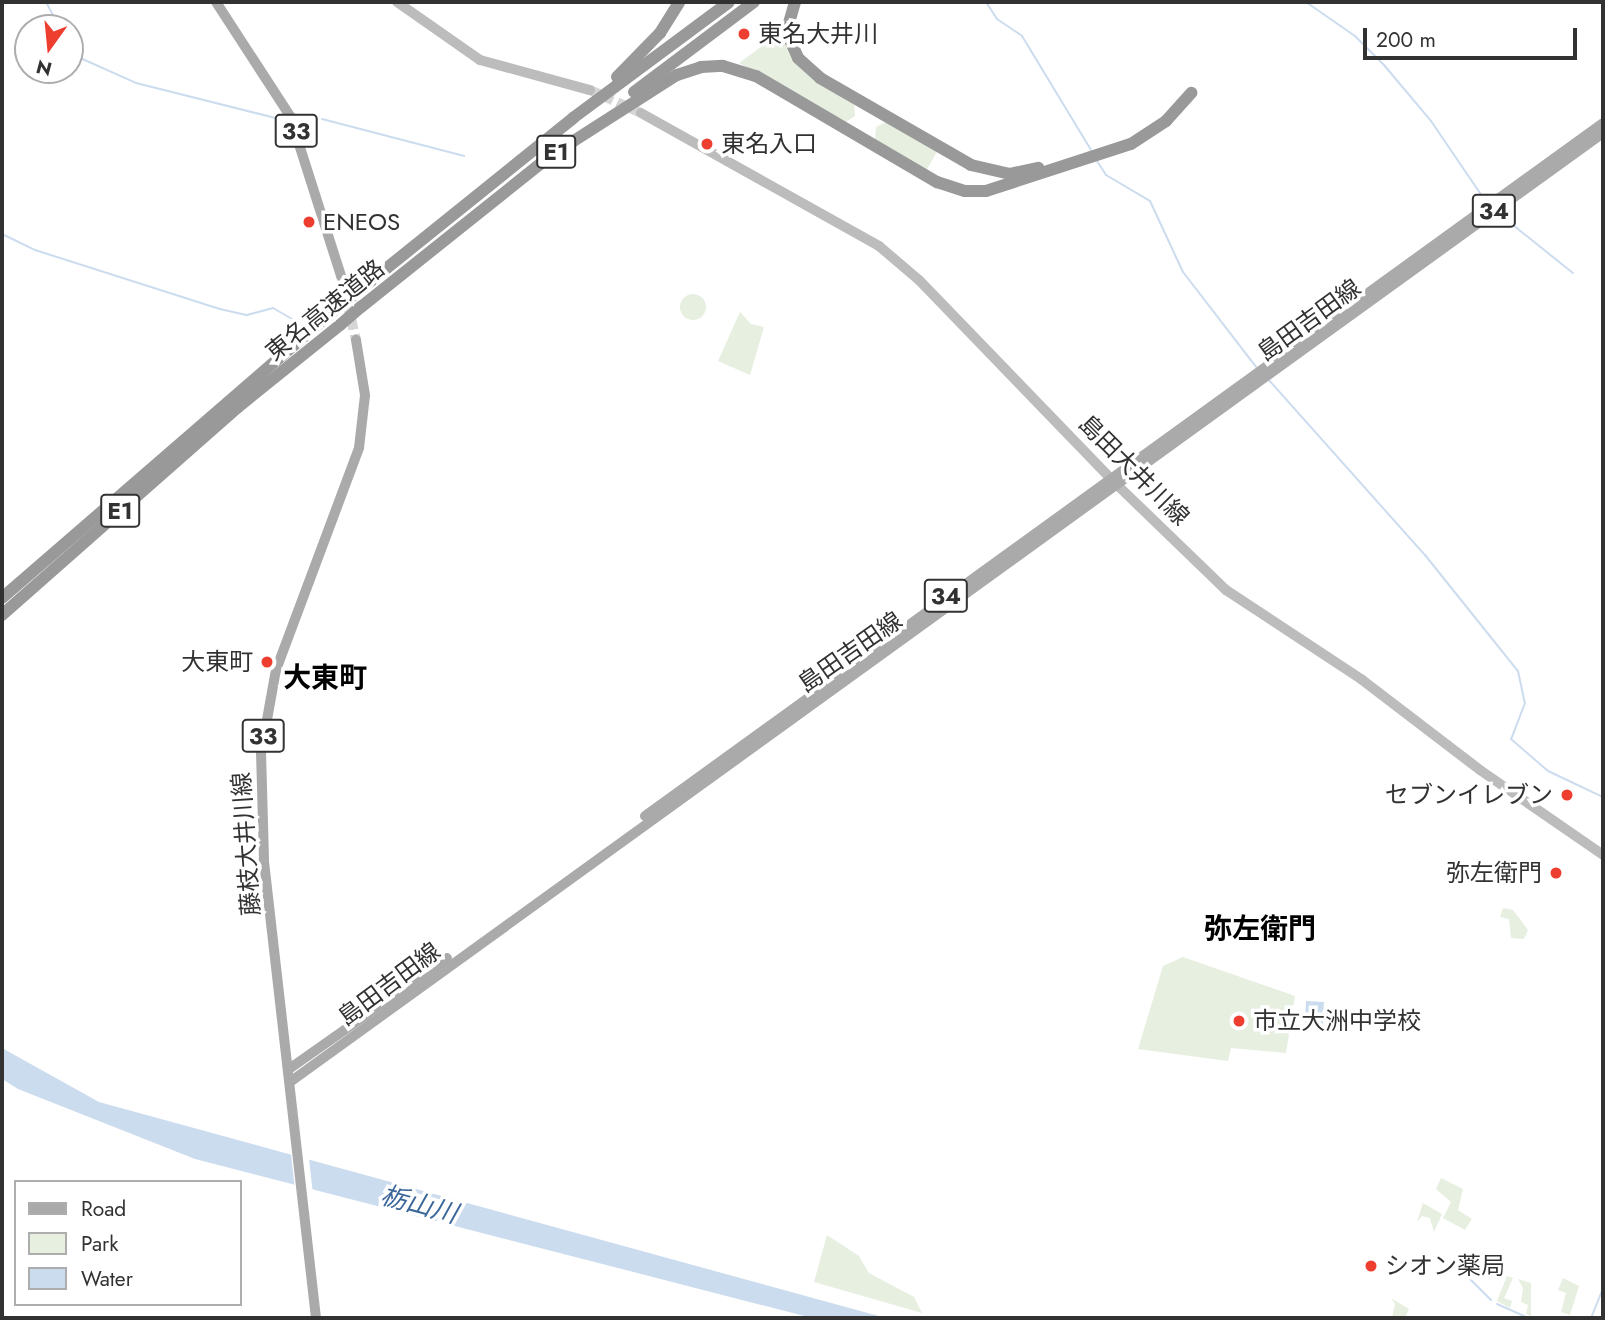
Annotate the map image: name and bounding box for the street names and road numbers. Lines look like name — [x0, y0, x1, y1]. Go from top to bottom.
road number: 33 — [273, 112, 319, 150]
road number: E1 — [535, 132, 577, 172]
road number: 34 — [1471, 192, 1517, 230]
street label: 東名高速道路 — [260, 253, 390, 367]
street label: 島田吉田線 — [1252, 273, 1366, 367]
street label: 島田大井川線 — [1073, 409, 1195, 531]
road number: E1 — [99, 491, 141, 530]
road number: 34 — [923, 576, 969, 616]
street label: 島田吉田線 — [793, 606, 907, 698]
road number: 33 — [240, 716, 286, 756]
street label: 藤枝大井川線 — [227, 771, 265, 917]
street label: 島田吉田線 — [332, 936, 446, 1032]

